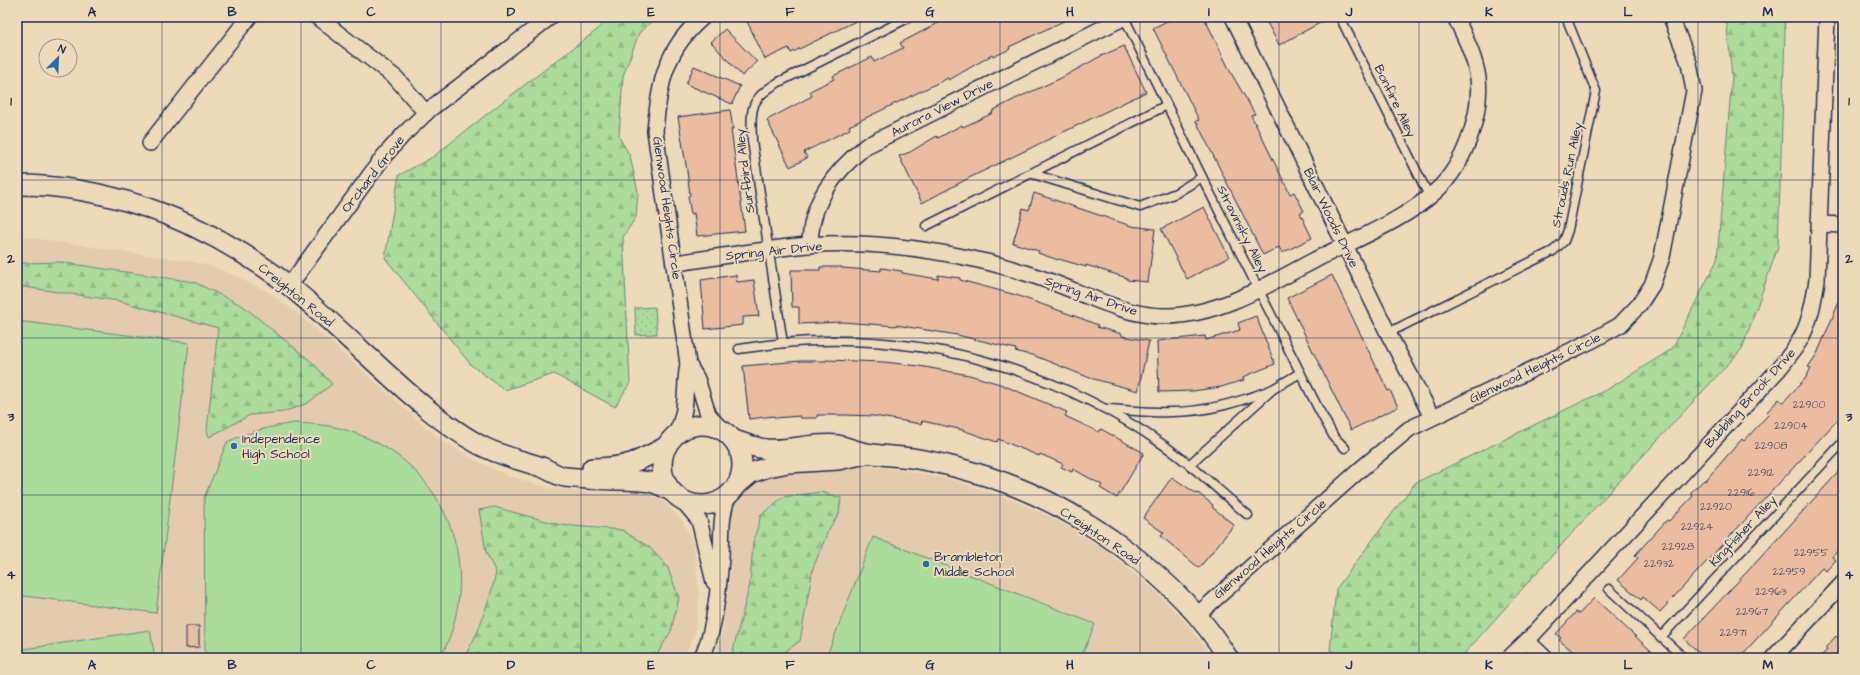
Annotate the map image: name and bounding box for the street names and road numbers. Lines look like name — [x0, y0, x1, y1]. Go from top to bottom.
street label: Bonfire Alley — [1369, 62, 1420, 141]
street label: Aurora View Drive — [888, 74, 996, 142]
street label: Strouds Run Alley — [1547, 121, 1588, 230]
street label: Surfbird Alley — [731, 128, 760, 214]
street label: Orchard Grove — [337, 132, 409, 216]
street label: Glenwood Heights Circle — [647, 135, 686, 281]
street label: Blair Woods Drive — [1299, 165, 1363, 271]
street label: Stravinsky Alley — [1211, 182, 1272, 276]
street label: Spring Air Drive — [725, 237, 823, 266]
street label: Creighton Road — [254, 259, 338, 332]
street label: Spring Air Drive — [1042, 272, 1140, 321]
street label: Glenwood Heights Circle — [1466, 328, 1604, 409]
street label: Bubbling Brook Drive — [1700, 344, 1800, 452]
street label: Kingfisher Alley — [1705, 491, 1782, 571]
street label: Glenwood Heights Circle — [1210, 495, 1331, 604]
street label: Creighton Road — [1056, 503, 1144, 570]

